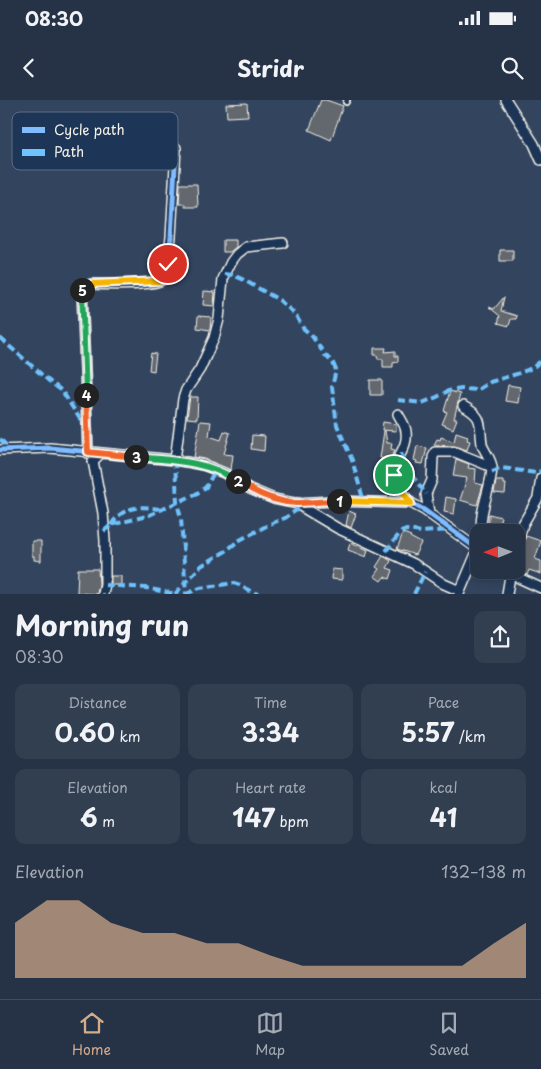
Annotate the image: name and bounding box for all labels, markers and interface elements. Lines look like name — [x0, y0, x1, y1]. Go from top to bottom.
text: 08:30 — [25, 4, 83, 32]
text: Stridr — [237, 51, 304, 84]
icon: back — [15, 54, 43, 82]
icon: search — [498, 54, 526, 82]
legend — [12, 112, 178, 170]
text: Cycle path — [54, 119, 125, 140]
text: Path — [54, 141, 84, 162]
pin — [147, 243, 189, 285]
icon: check — [154, 250, 182, 278]
pin: 5 — [70, 278, 94, 302]
text: 5 — [78, 280, 87, 301]
pin: 4 — [74, 382, 98, 408]
text: 4 — [82, 385, 91, 406]
pin: 3 — [124, 444, 148, 470]
text: 3 — [132, 447, 141, 468]
pin — [373, 454, 415, 496]
icon: arrive — [380, 461, 408, 489]
pin: 2 — [226, 468, 250, 494]
text: 2 — [234, 471, 243, 492]
pin: 1 — [326, 488, 352, 514]
text: 1 — [336, 491, 343, 512]
north arrow — [470, 524, 525, 579]
map controls — [470, 524, 525, 579]
text: Morning run — [15, 603, 189, 646]
button: share — [474, 611, 526, 663]
text: 08:30 — [15, 644, 64, 668]
text: Distance — [68, 692, 127, 713]
text: Time — [254, 692, 287, 713]
text: Pace — [428, 692, 459, 713]
text: 0.60 — [54, 713, 115, 751]
text: 3:34 — [242, 713, 299, 751]
text: 5:57 — [401, 713, 454, 751]
text: km — [115, 726, 141, 747]
text: /km — [454, 726, 486, 747]
text: Elevation — [67, 777, 128, 798]
text: Heart rate — [235, 777, 306, 798]
text: kcal — [430, 777, 457, 798]
text: 6 — [80, 798, 98, 836]
text: 147 — [232, 798, 275, 836]
text: 41 — [430, 798, 457, 836]
text: m — [98, 811, 115, 832]
text: bpm — [275, 811, 309, 832]
text: Elevation — [15, 859, 84, 883]
text: 132–138 m — [441, 859, 526, 883]
tab: Home — [72, 1009, 111, 1060]
tab: Map — [255, 1009, 285, 1060]
tab: Saved — [429, 1009, 469, 1060]

